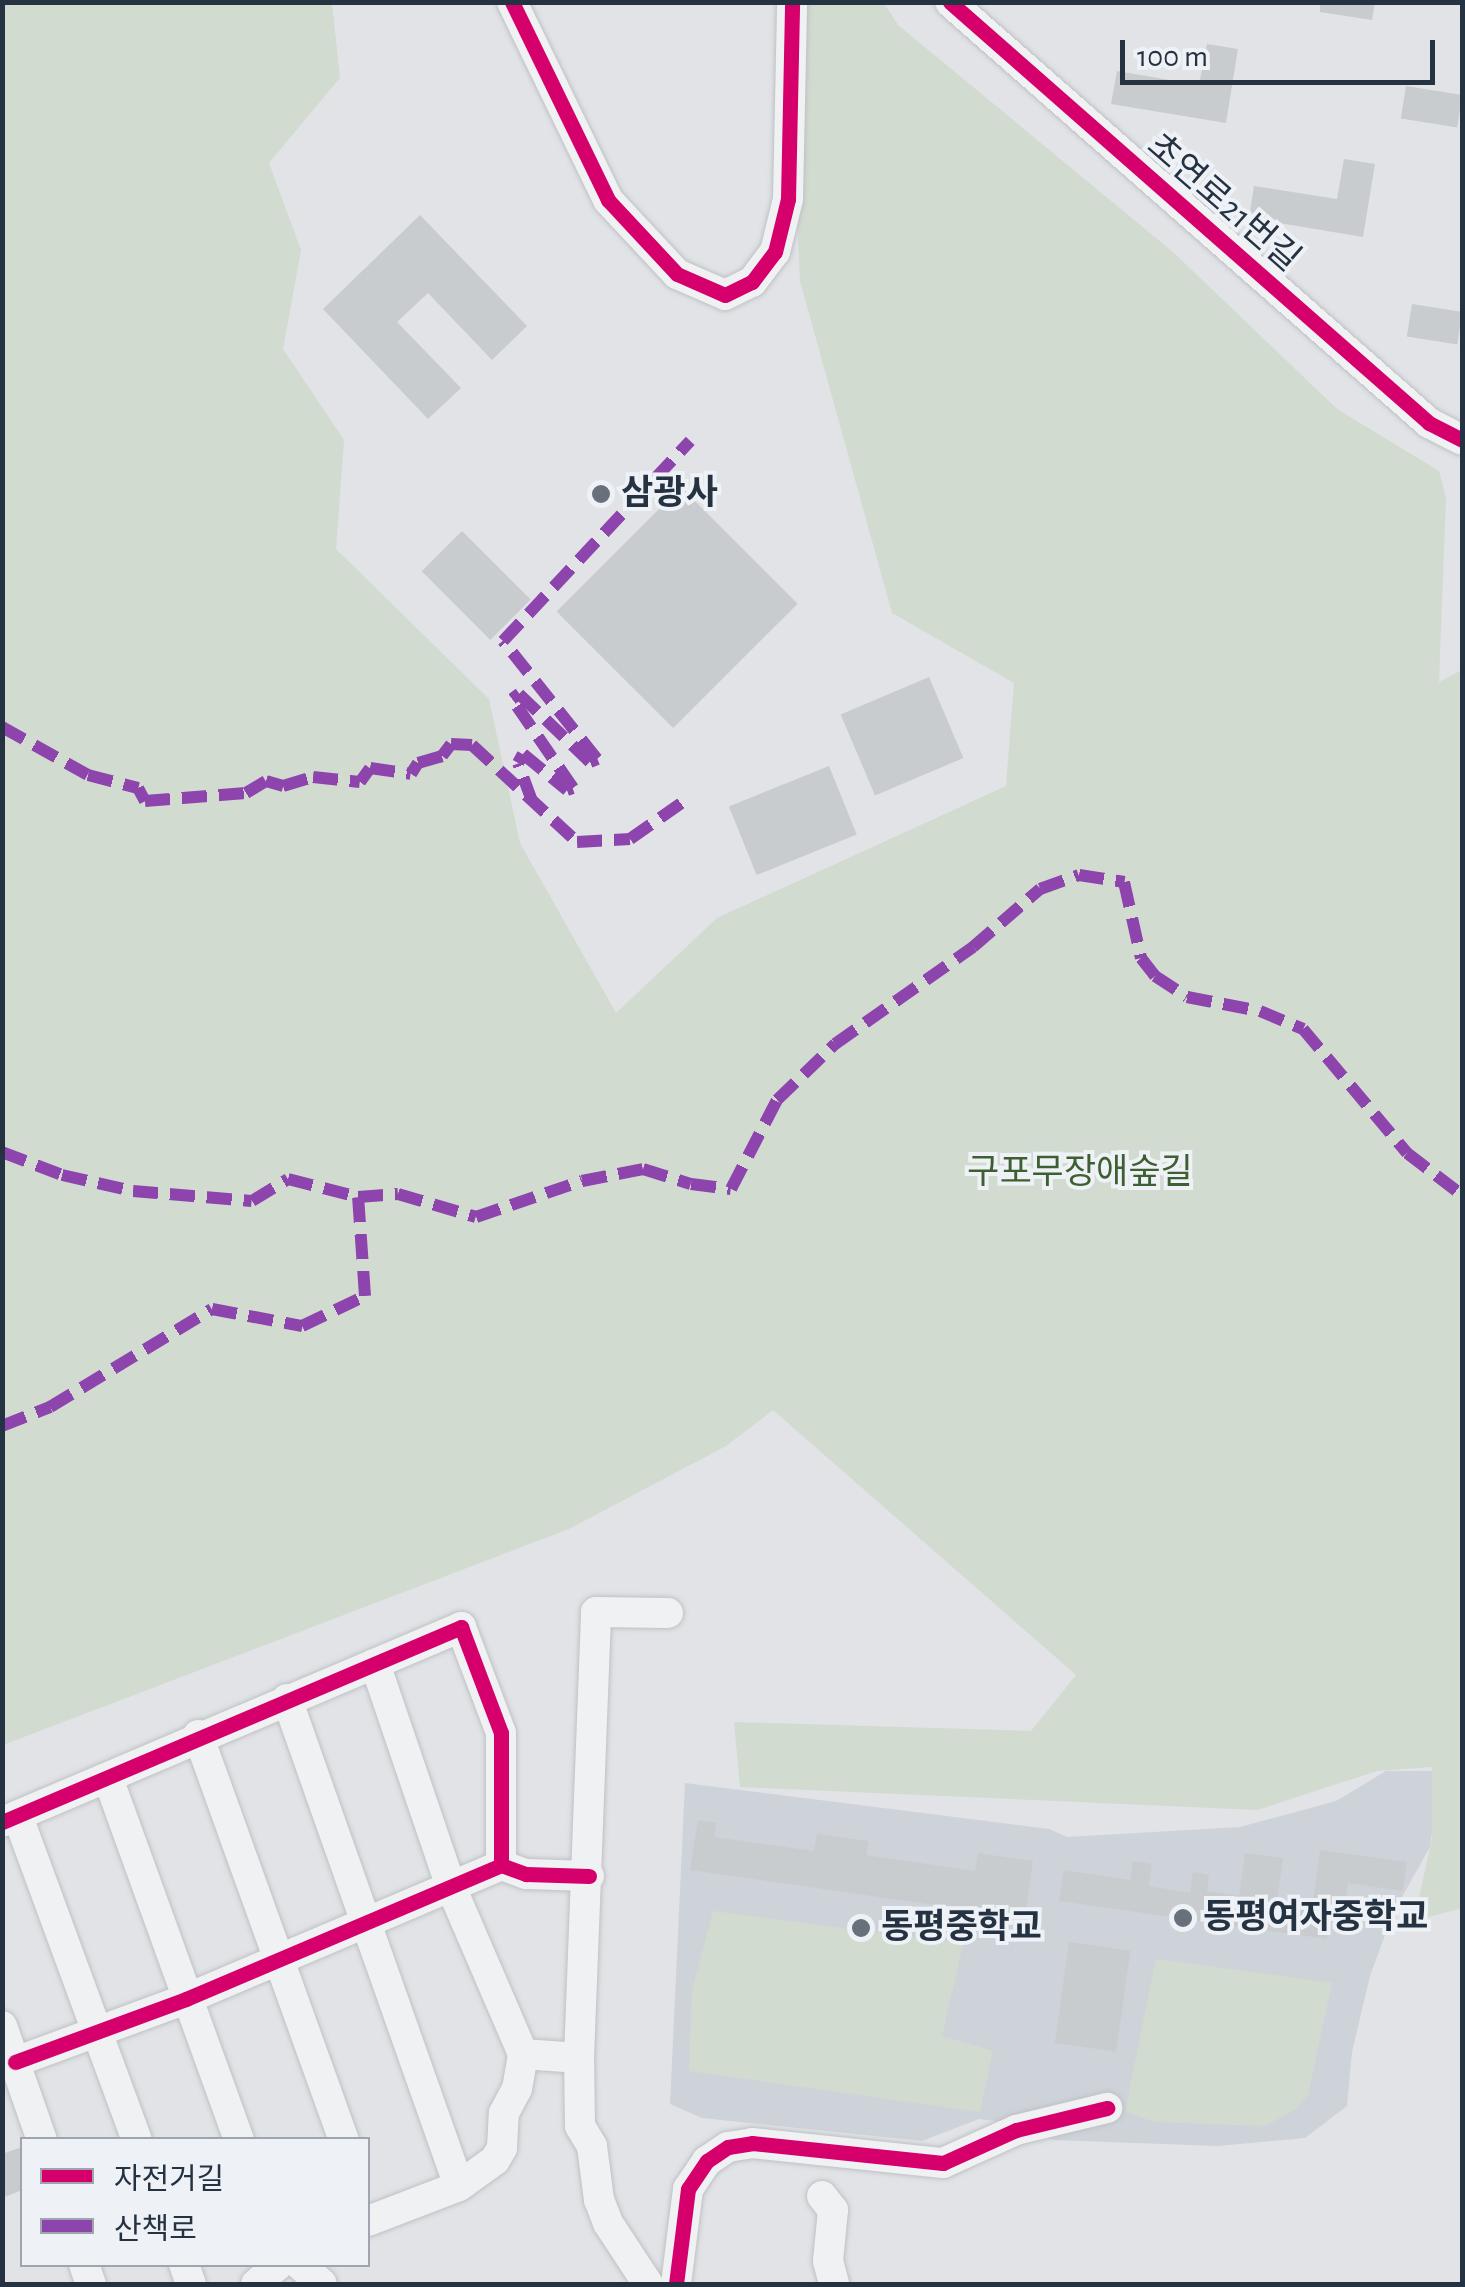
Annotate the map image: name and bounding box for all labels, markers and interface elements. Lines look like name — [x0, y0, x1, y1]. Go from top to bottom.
scale bar — [1125, 20, 1440, 82]
text: 100 m — [1137, 42, 1208, 72]
street label: 초연로21번길 — [1138, 125, 1308, 281]
place label: 삼광사 — [621, 473, 718, 515]
marker: 삼광사 — [590, 483, 612, 505]
park label: 구포무장애숲길 — [967, 1152, 1193, 1194]
place label: 동평여자중학교 — [1203, 1897, 1428, 1939]
place label: 동평중학교 — [881, 1907, 1042, 1949]
marker: 동평여자중학교 — [1172, 1907, 1194, 1929]
marker: 동평중학교 — [850, 1917, 872, 1939]
legend — [20, 2137, 370, 2267]
text: 자전거길 — [114, 2165, 224, 2195]
text: 산책로 — [114, 2215, 197, 2245]

